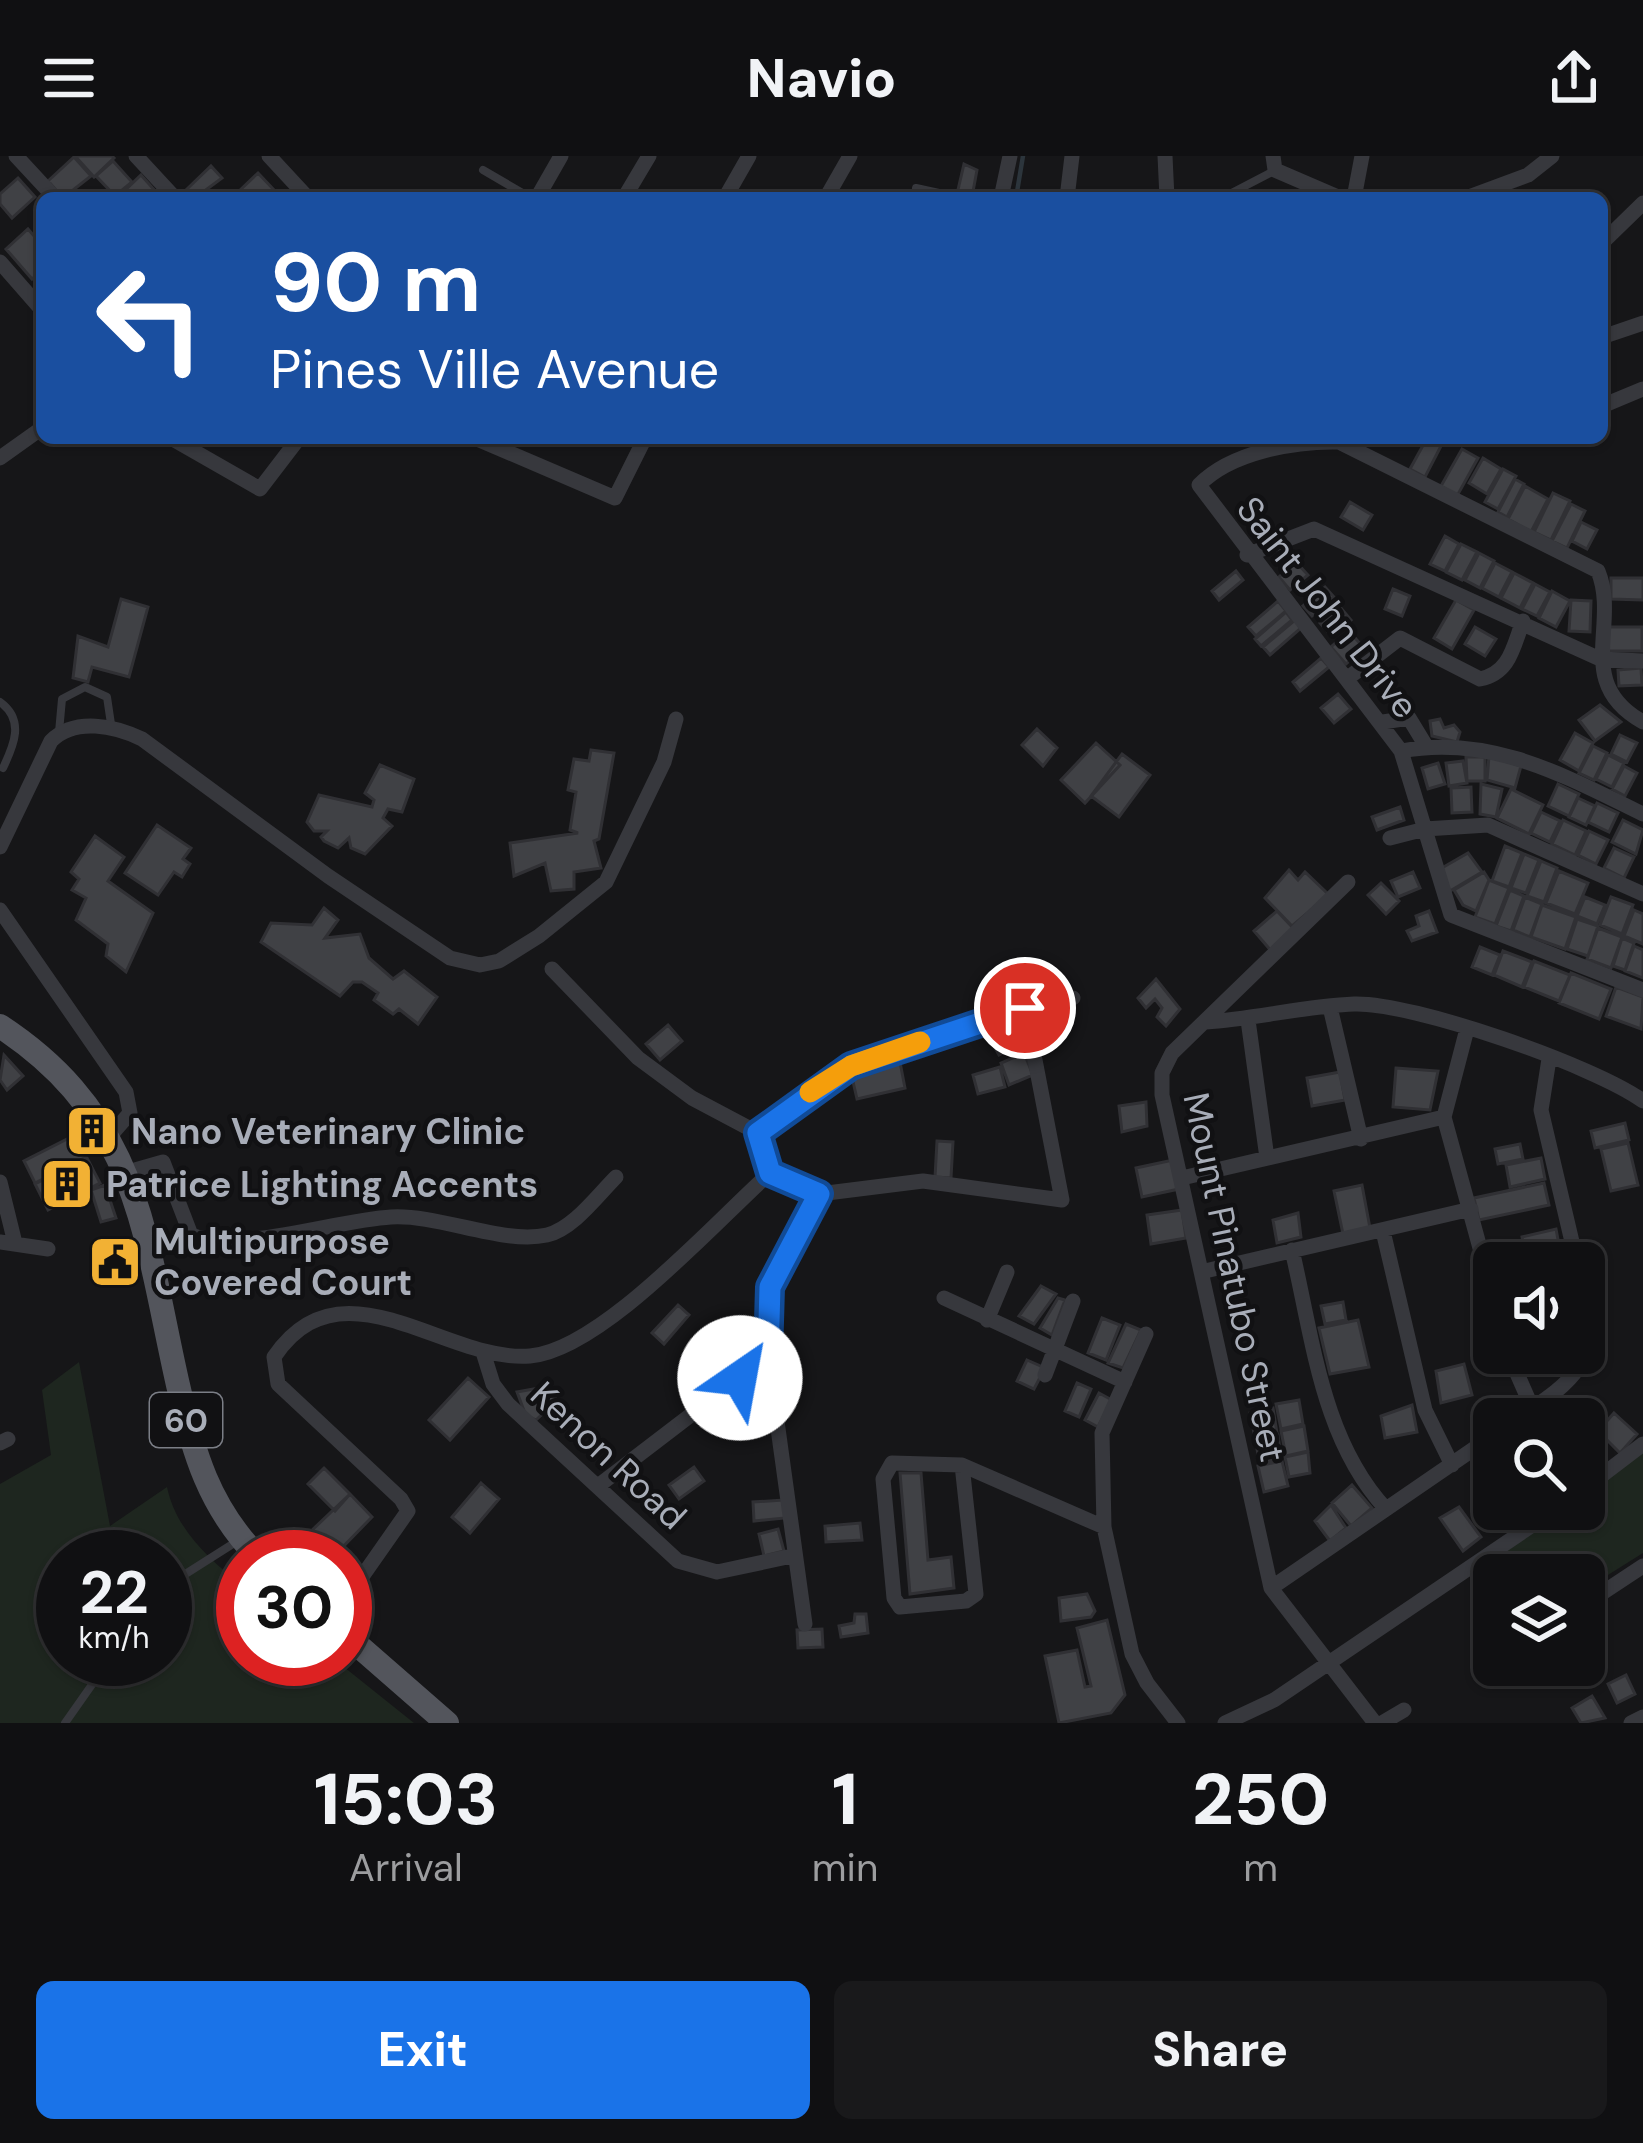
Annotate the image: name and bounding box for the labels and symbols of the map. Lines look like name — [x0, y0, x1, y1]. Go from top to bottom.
street label: Saint John Drive — [1226, 487, 1429, 728]
pin — [974, 957, 1076, 1059]
street label: Mount Pinatubo Street — [1172, 1088, 1297, 1466]
building icon: Nano Veterinary Clinic — [64, 1103, 120, 1159]
place label: Nano Veterinary Clinic — [131, 1108, 525, 1155]
building icon: Patrice Lighting Accents — [39, 1156, 95, 1212]
place label: Patrice Lighting Accents — [106, 1161, 538, 1208]
place label: Multipurpose Covered Court — [154, 1218, 412, 1306]
public building icon: Multipurpose Covered Court — [87, 1234, 143, 1290]
position arrow — [677, 1315, 803, 1441]
street label: Kenon Road — [521, 1371, 696, 1540]
road number: 60 — [150, 1393, 222, 1447]
speed limit sign: 30 — [216, 1530, 372, 1686]

